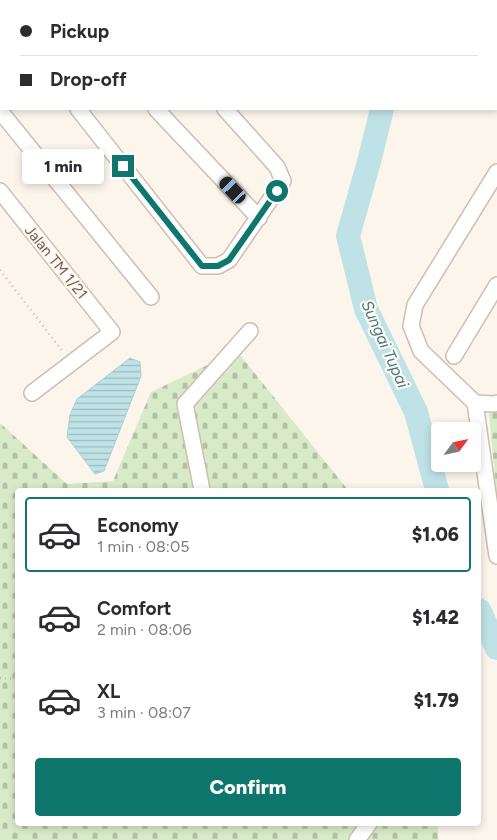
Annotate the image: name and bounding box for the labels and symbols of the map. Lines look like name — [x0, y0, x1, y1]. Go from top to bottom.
callout: 1 min — [23, 148, 106, 184]
route end — [112, 155, 134, 177]
car — [217, 174, 248, 206]
route start — [266, 180, 288, 202]
street label: Jalan TM 1/21 — [21, 221, 91, 303]
water label: Sungai Tupai — [357, 297, 413, 391]
north arrow — [431, 422, 481, 472]

